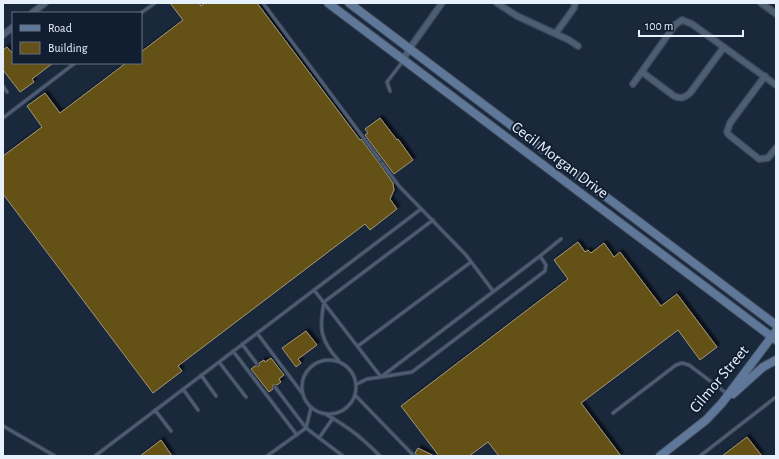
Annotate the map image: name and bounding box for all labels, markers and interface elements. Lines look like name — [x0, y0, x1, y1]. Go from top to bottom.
legend — [12, 12, 142, 64]
scale bar — [639, 12, 743, 38]
text: 100 m — [645, 20, 673, 32]
text: Road — [48, 22, 72, 34]
text: Building — [48, 42, 88, 54]
street label: Cecil Morgan Drive — [509, 119, 611, 201]
street label: Cilmor Street — [686, 342, 752, 416]

